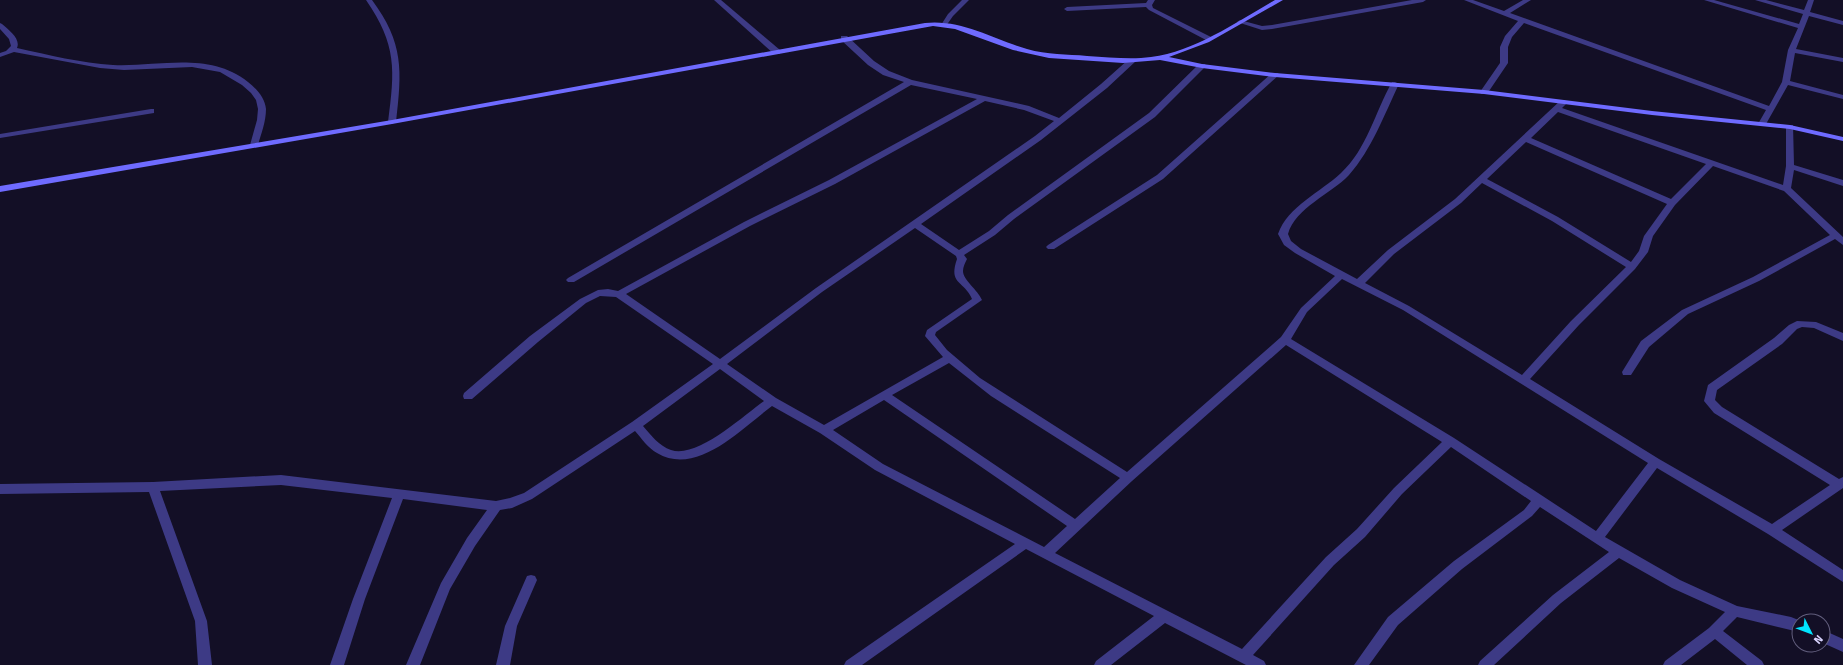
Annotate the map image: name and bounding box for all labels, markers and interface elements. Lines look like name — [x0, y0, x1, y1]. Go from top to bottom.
north arrow — [1791, 613, 1831, 653]
text: N — [1811, 632, 1825, 646]

